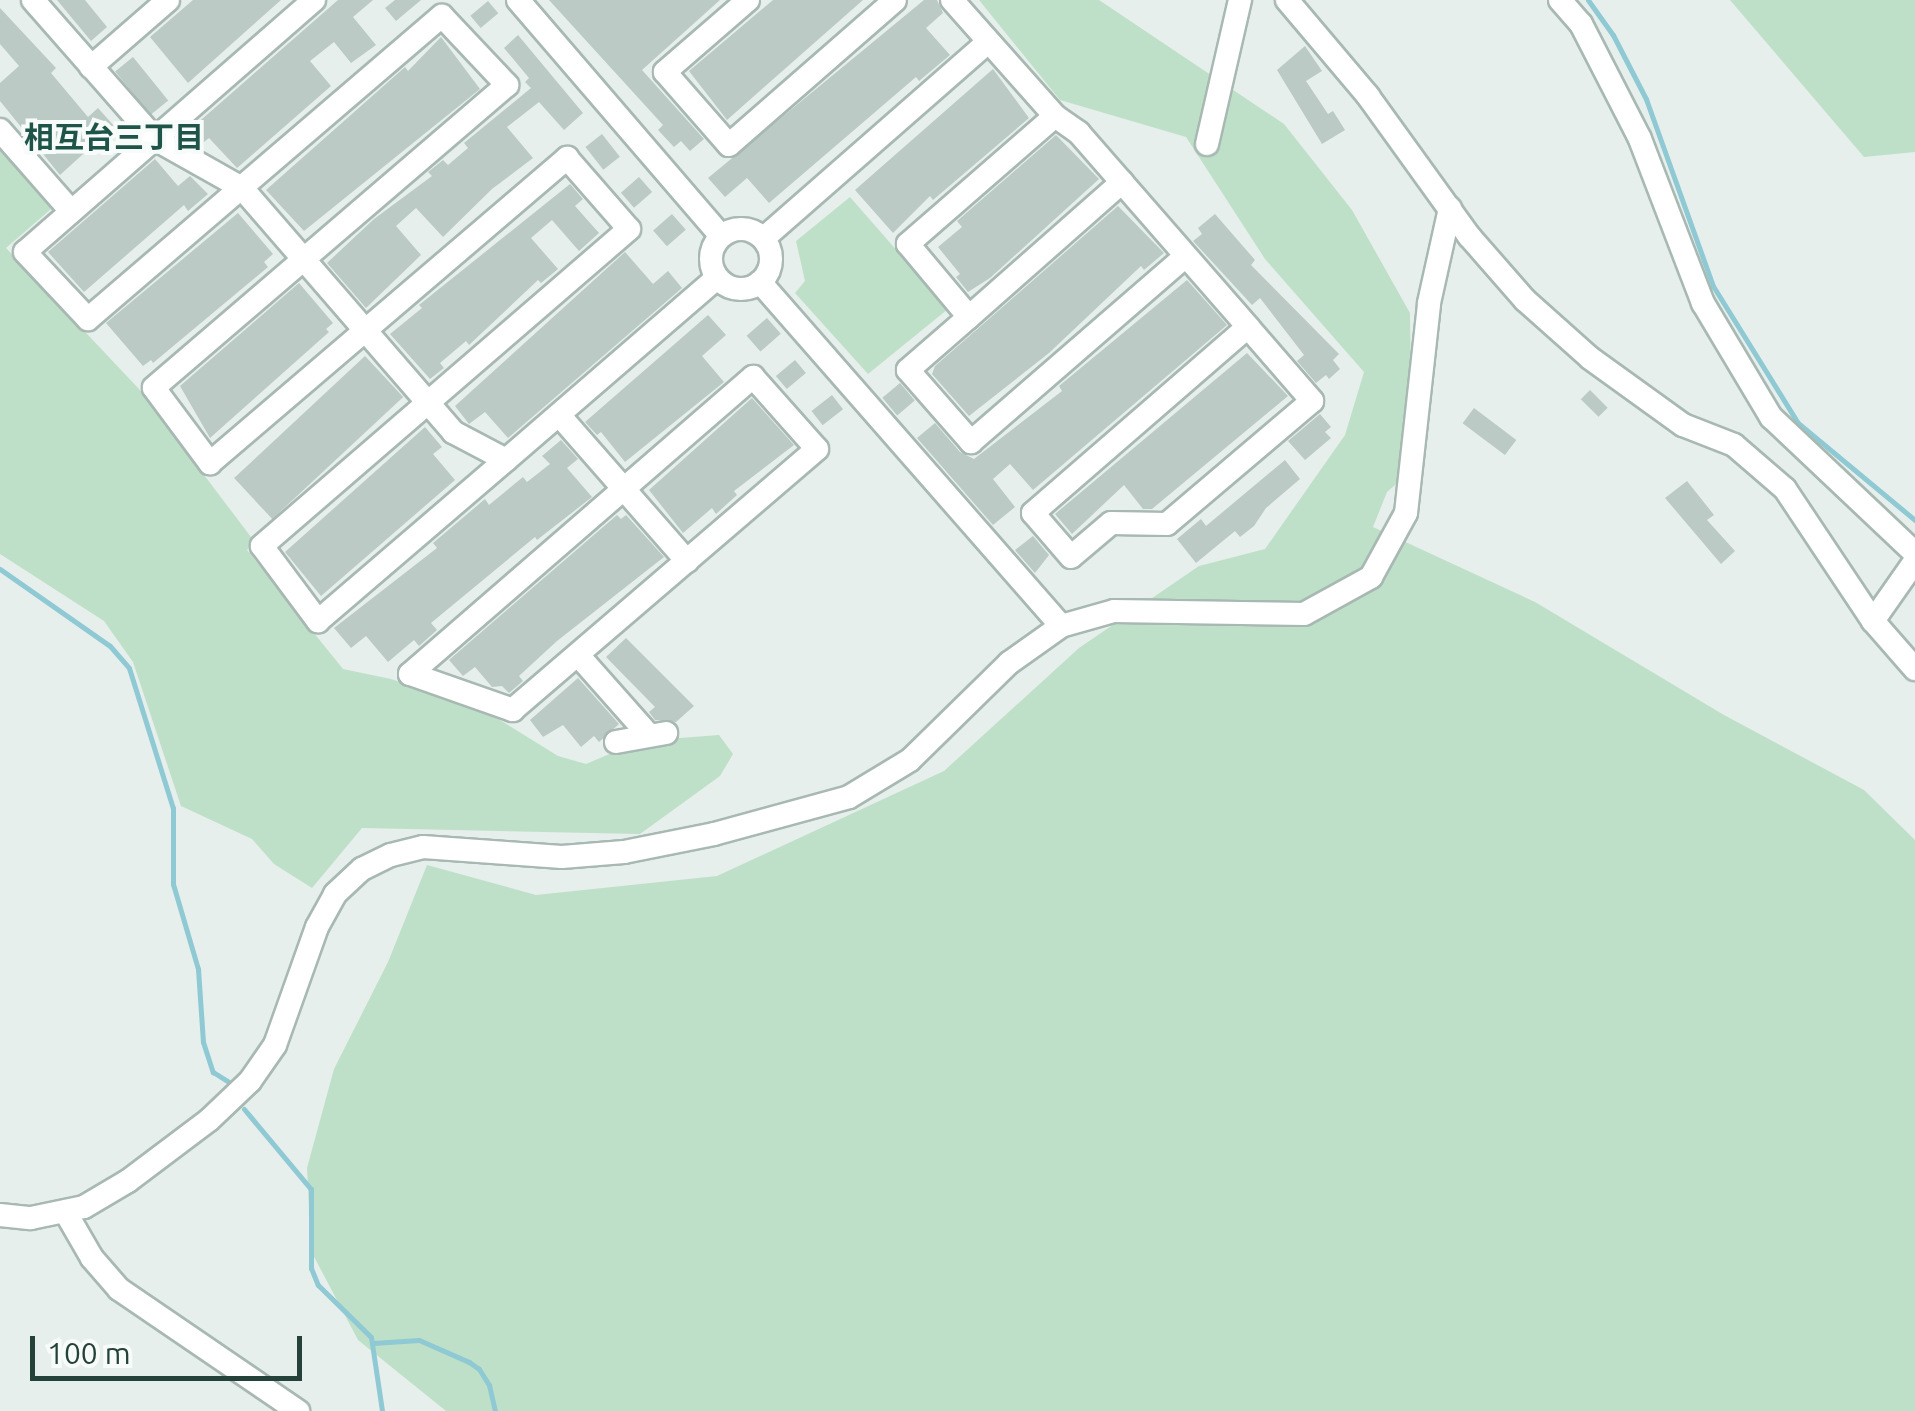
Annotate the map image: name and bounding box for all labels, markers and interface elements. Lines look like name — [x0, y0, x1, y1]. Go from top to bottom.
district label: 相互台三丁目 — [24, 119, 204, 155]
scale bar — [35, 1316, 308, 1378]
text: 100 m — [47, 1336, 131, 1370]

